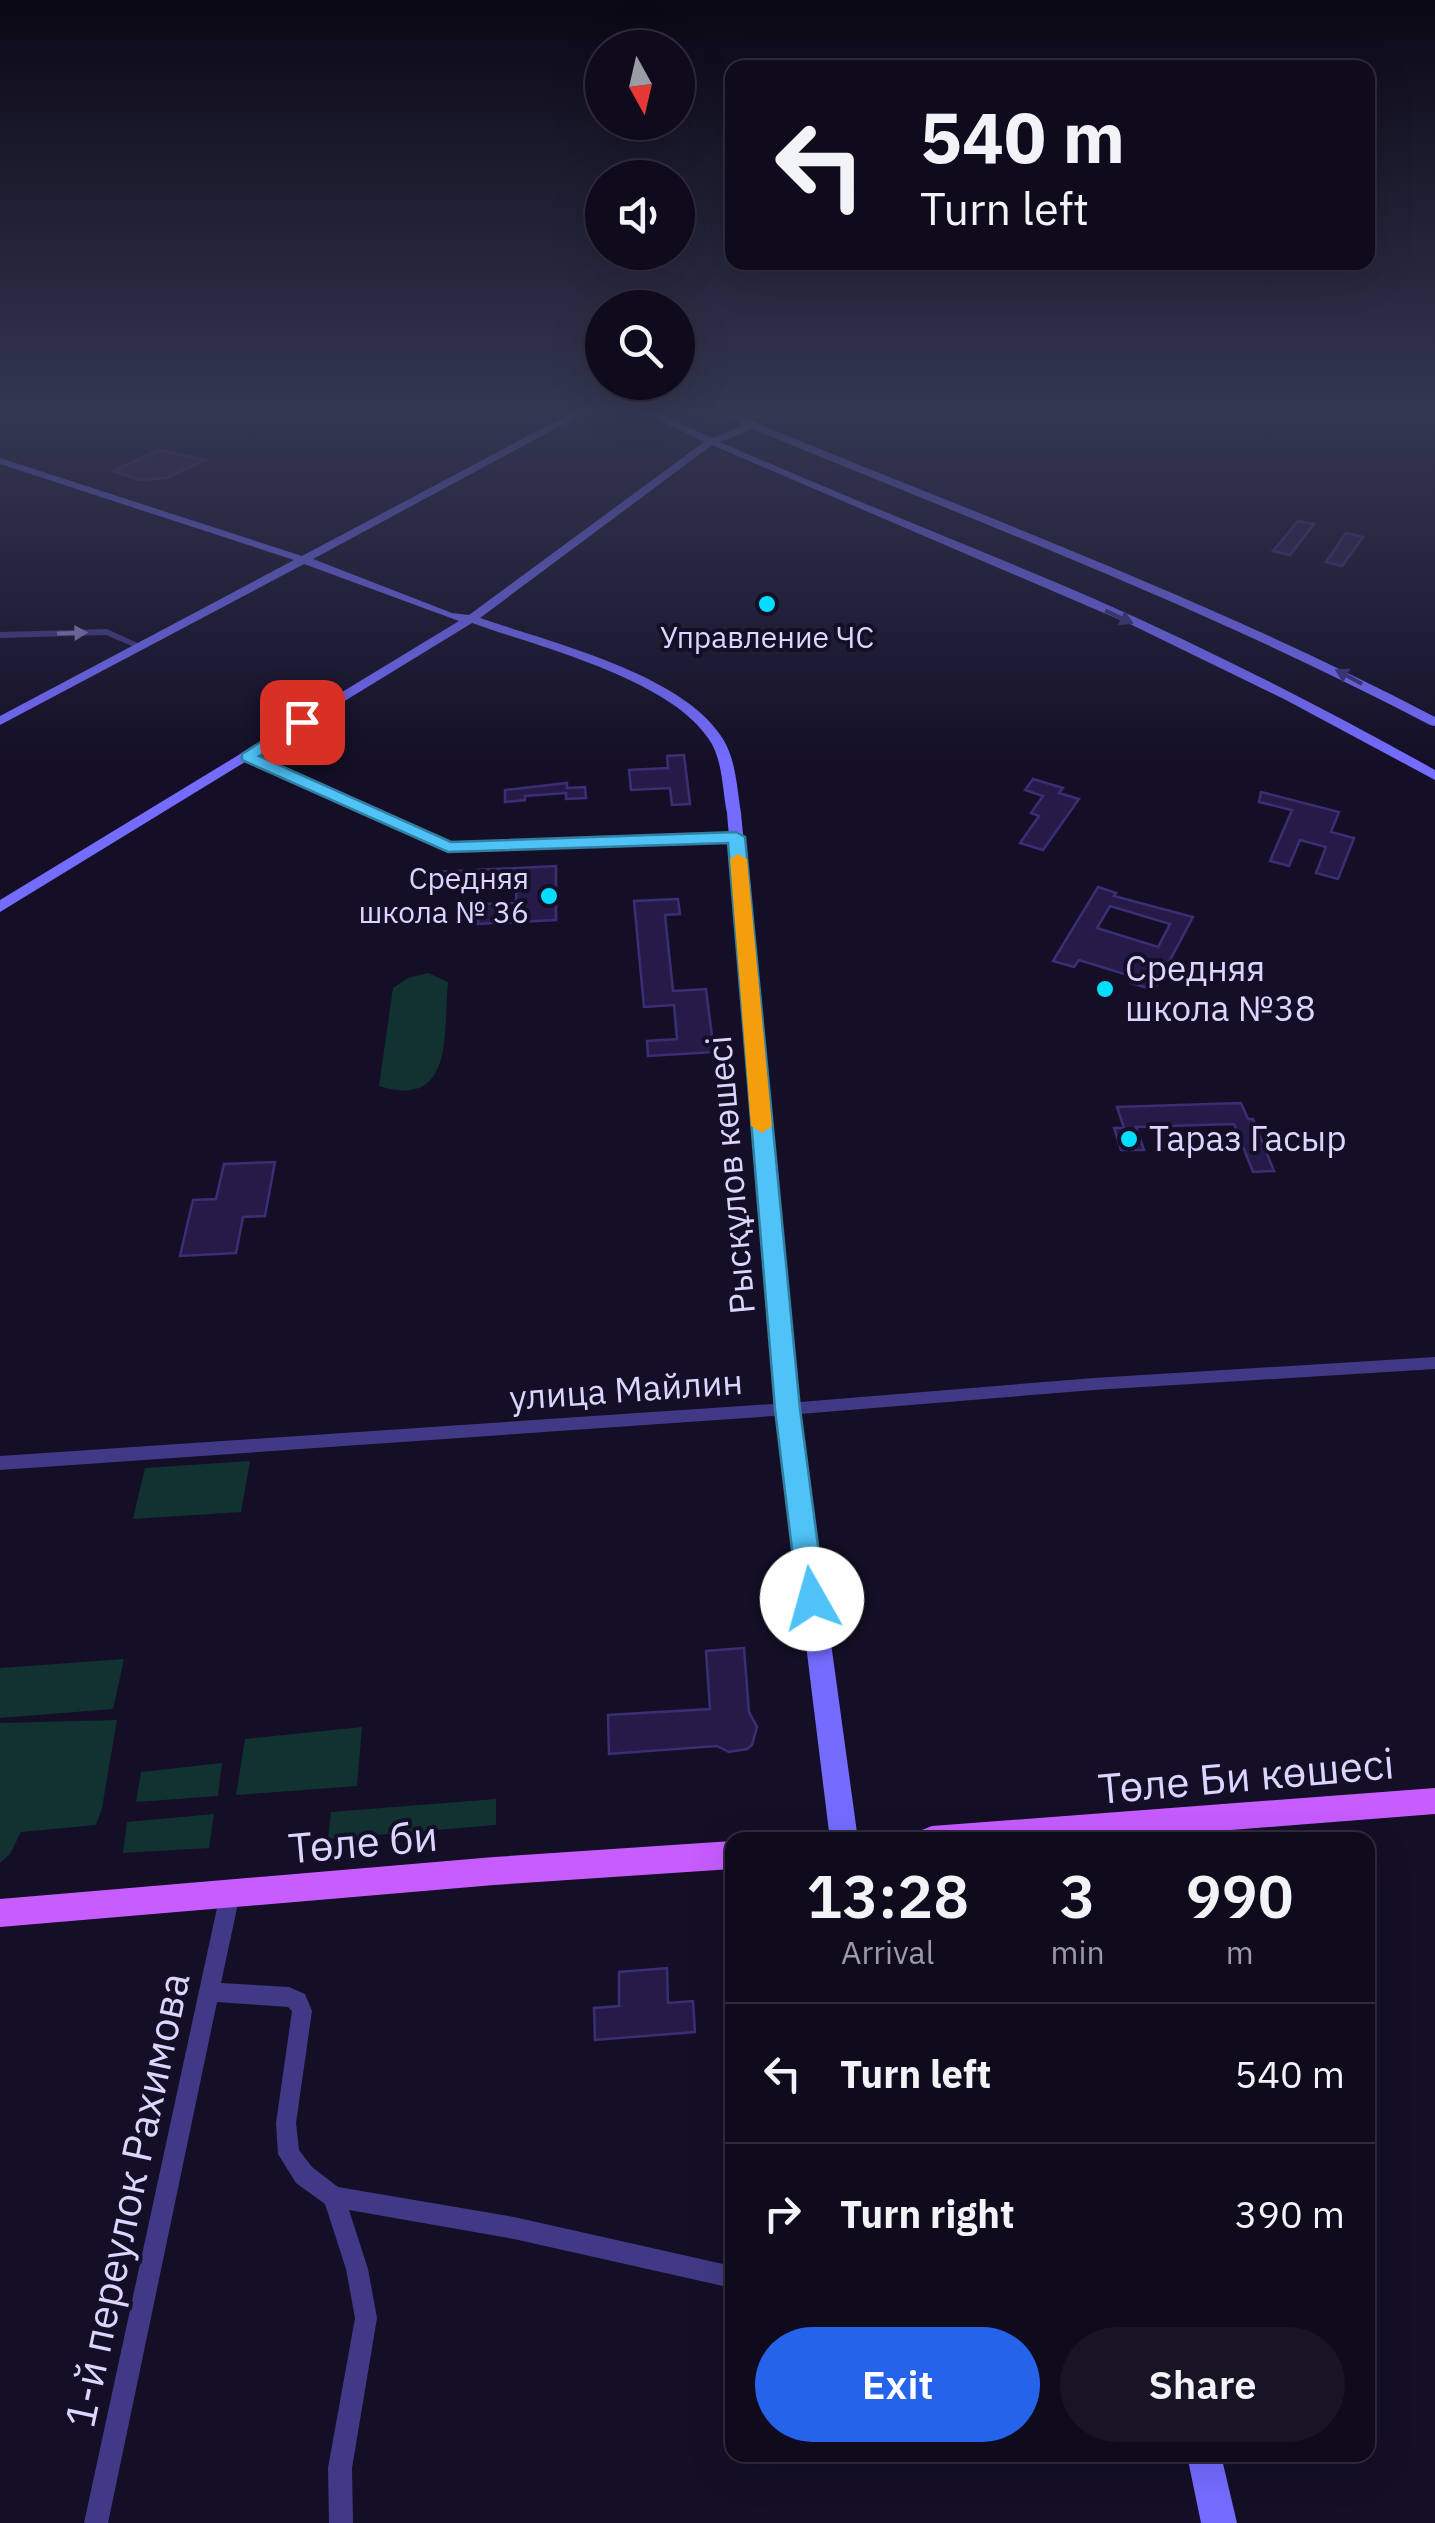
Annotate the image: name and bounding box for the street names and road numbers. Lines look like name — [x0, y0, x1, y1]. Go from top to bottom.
street label: Рысқұлов көшесі — [695, 1034, 765, 1316]
street label: улица Майлин — [508, 1358, 744, 1420]
street label: Төле Би көшесі — [1096, 1735, 1396, 1816]
street label: Төле би — [286, 1808, 440, 1875]
street label: 1-й переулок Рахимова — [51, 1967, 202, 2432]

